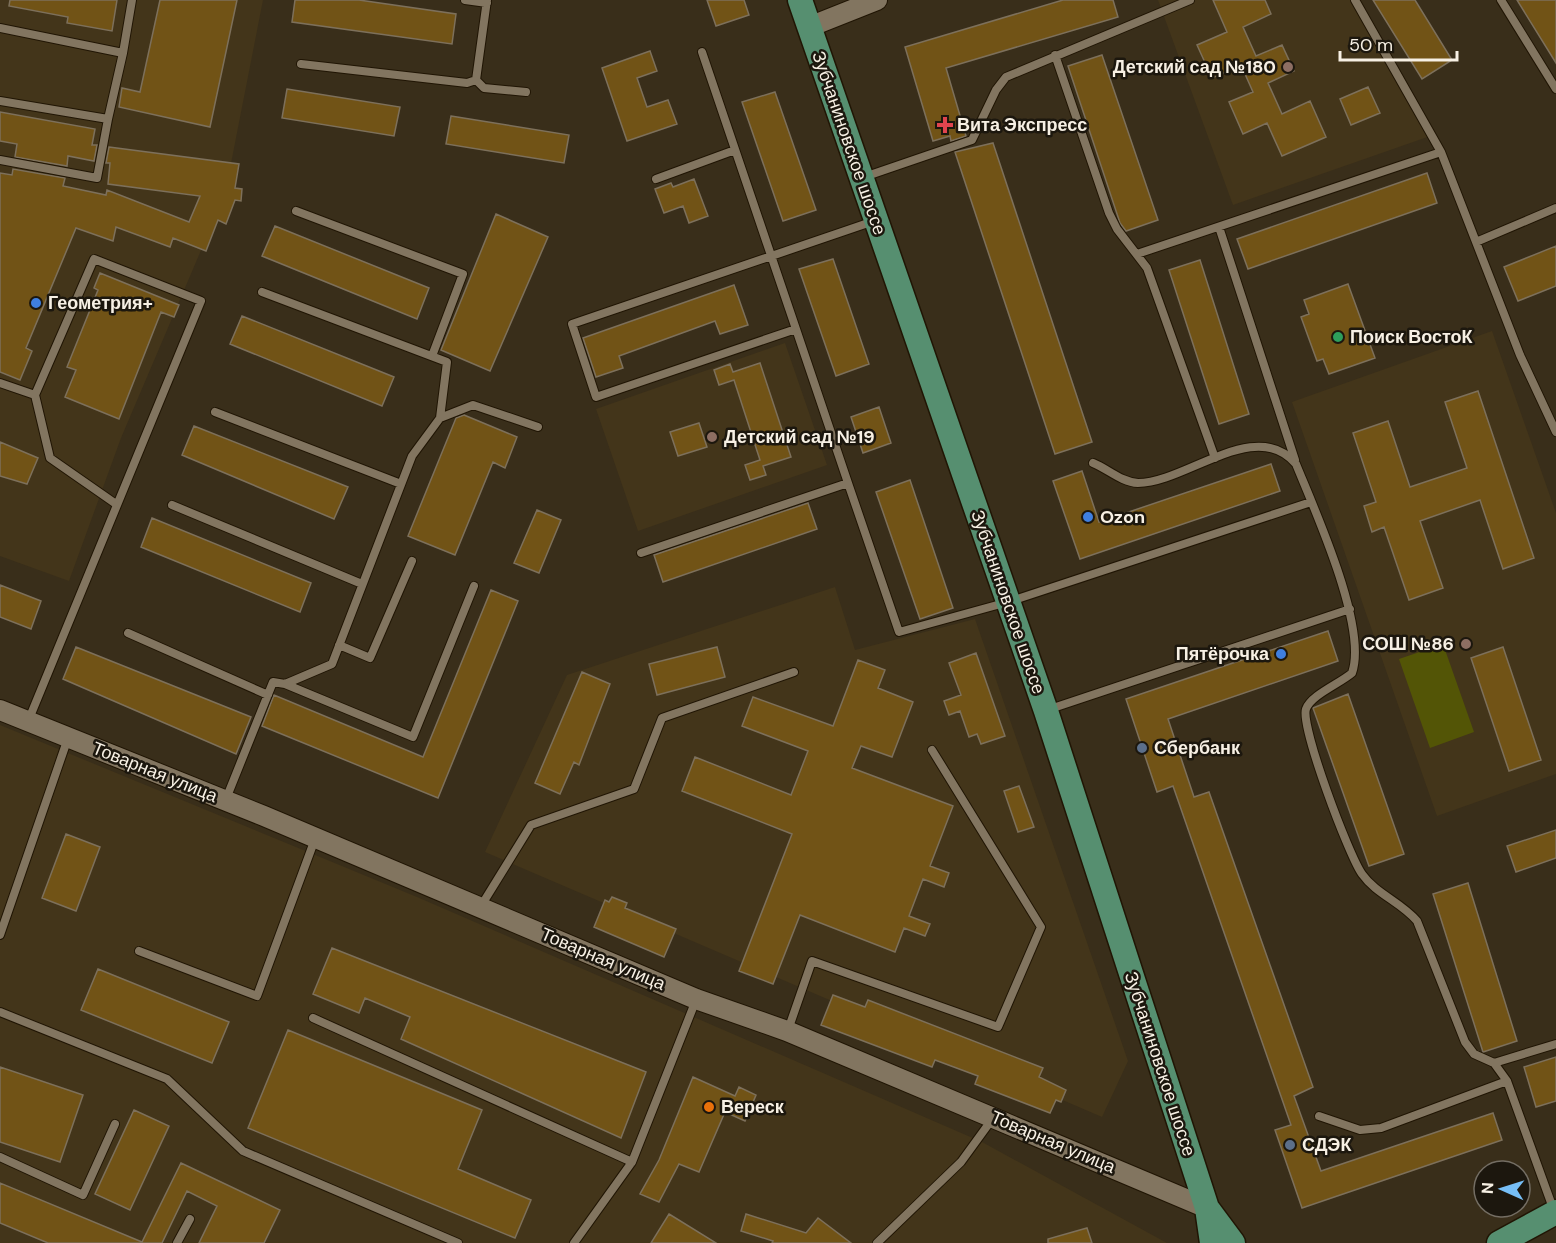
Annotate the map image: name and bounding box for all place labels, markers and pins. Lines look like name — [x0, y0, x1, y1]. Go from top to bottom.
place label: Детский сад №180 — [1113, 55, 1276, 79]
marker: Детский сад №180 — [1281, 60, 1295, 74]
place label: Вита Экспресс — [957, 113, 1087, 137]
marker: Вита Экспресс — [938, 118, 952, 132]
place label: Геометрия+ — [48, 291, 153, 315]
marker: Геометрия+ — [29, 296, 43, 310]
place label: Поиск ВостоК — [1350, 325, 1474, 349]
marker: Поиск ВостоК — [1331, 330, 1345, 344]
place label: Детский сад №19 — [724, 425, 875, 449]
marker: Детский сад №19 — [705, 430, 719, 444]
place label: Ozon — [1100, 505, 1145, 529]
marker: Ozon — [1081, 510, 1095, 524]
place label: СОШ №86 — [1362, 632, 1454, 656]
marker: СОШ №86 — [1459, 637, 1473, 651]
place label: Пятёрочка — [1176, 642, 1270, 666]
marker: Пятёрочка — [1274, 647, 1288, 661]
place label: Сбербанк — [1154, 736, 1241, 760]
marker: Сбербанк — [1135, 741, 1149, 755]
place label: Вереск — [721, 1095, 785, 1119]
marker: Вереск — [702, 1100, 716, 1114]
place label: СДЭК — [1302, 1133, 1352, 1157]
marker: СДЭК — [1283, 1138, 1297, 1152]

